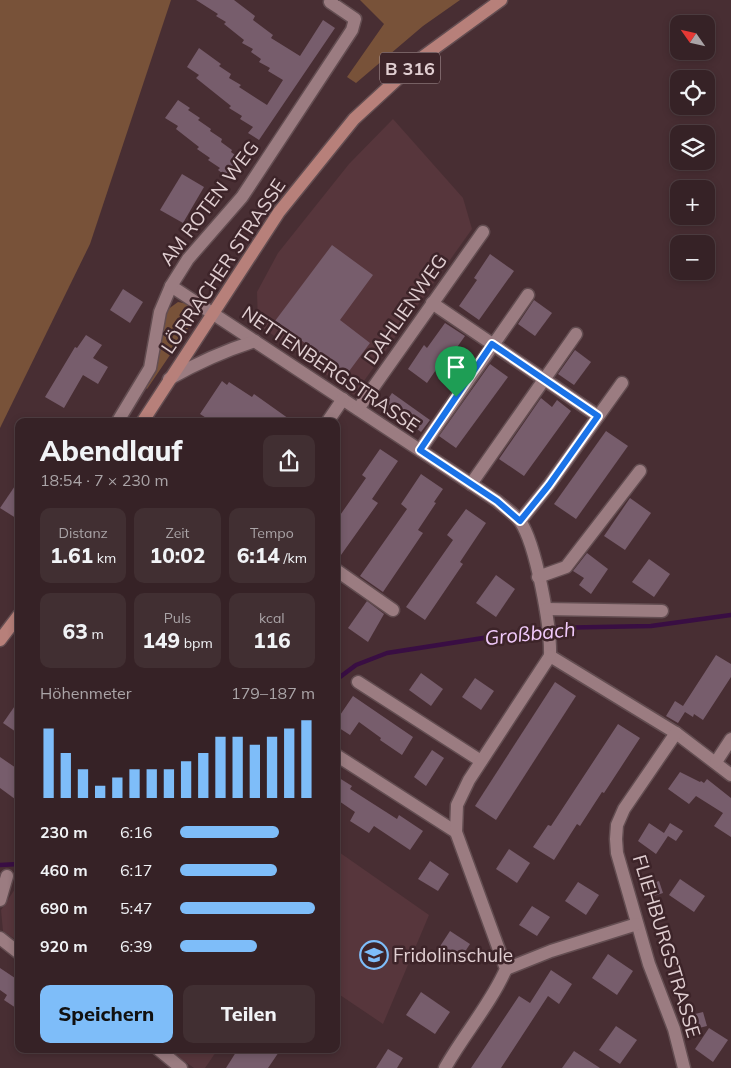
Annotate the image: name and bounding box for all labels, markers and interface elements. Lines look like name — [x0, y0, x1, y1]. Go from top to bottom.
north arrow — [670, 15, 715, 60]
map controls — [670, 15, 715, 280]
road number: B 316 — [380, 52, 440, 84]
button: locate — [670, 70, 715, 115]
button: layers — [670, 125, 715, 170]
street label: AM ROTEN WEG — [154, 136, 264, 270]
street label: LÖRRACHER STRASSE — [156, 174, 290, 358]
button: + — [670, 180, 715, 225]
button: − — [670, 235, 715, 280]
street label: DAHLIENWEG — [358, 249, 452, 369]
street label: NETTENBERGSTRASSE — [238, 301, 424, 437]
pin — [435, 346, 477, 397]
icon: arrive — [442, 353, 470, 381]
text: Abendlauf — [40, 433, 182, 468]
button: share — [263, 435, 315, 487]
text: 18:54 · 7 × 230 m — [40, 470, 169, 490]
text: Distanz — [58, 524, 108, 542]
text: Zeit — [166, 524, 189, 542]
text: Tempo — [250, 524, 294, 542]
text: 1.61 — [50, 542, 93, 568]
text: 10:02 — [150, 542, 205, 568]
text: 6:14 — [237, 542, 280, 568]
text: km — [93, 549, 116, 567]
text: /km — [280, 549, 307, 567]
text: Puls — [164, 609, 191, 627]
text: kcal — [259, 609, 285, 627]
water label: Großbach — [483, 616, 577, 650]
text: 63 — [63, 618, 88, 644]
text: m — [88, 625, 104, 643]
text: 149 — [142, 627, 180, 653]
text: 116 — [253, 627, 291, 653]
text: bpm — [180, 634, 213, 652]
text: Höhenmeter — [40, 683, 132, 703]
text: 179–187 m — [231, 683, 315, 703]
text: 230 m — [40, 822, 88, 842]
text: 6:16 — [120, 822, 152, 842]
street label: FLIEHBURGSTRASSE — [628, 852, 706, 1040]
text: 460 m — [40, 860, 88, 880]
text: 6:17 — [120, 860, 152, 880]
text: 690 m — [40, 898, 88, 918]
text: 5:47 — [120, 898, 152, 918]
text: 920 m — [40, 936, 88, 956]
text: 6:39 — [120, 936, 152, 956]
school or university icon: Fridolinschule — [359, 940, 389, 970]
place label: Fridolinschule — [393, 943, 513, 967]
button: Speichern — [40, 985, 173, 1043]
button: Teilen — [183, 985, 315, 1043]

